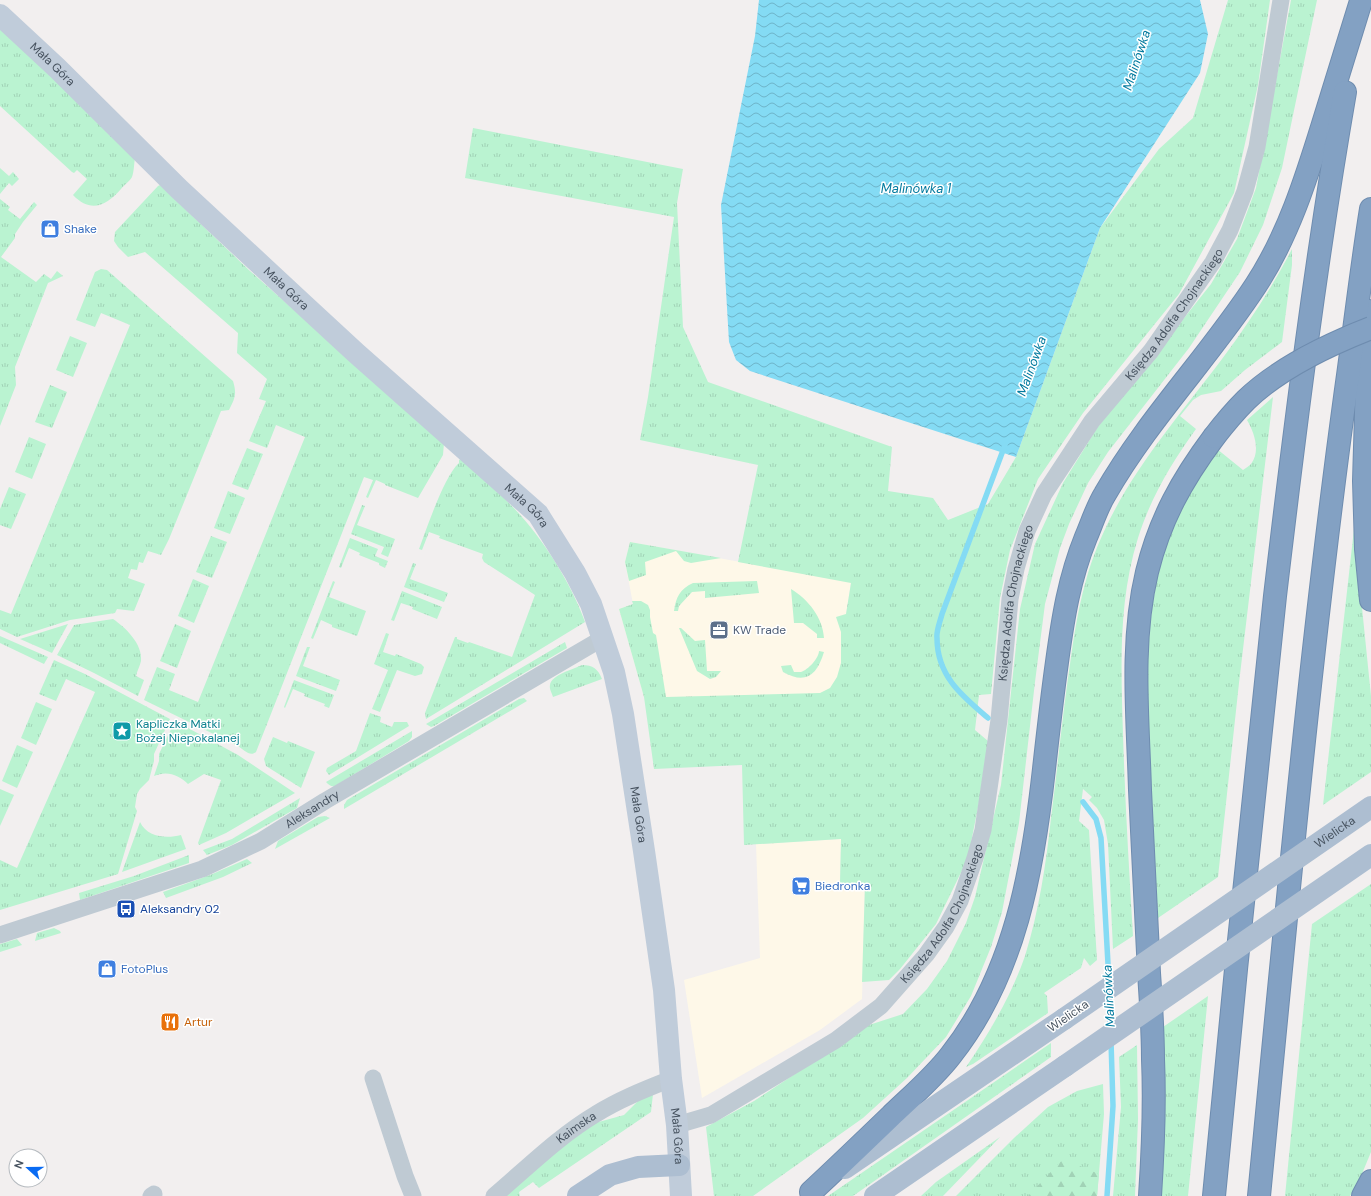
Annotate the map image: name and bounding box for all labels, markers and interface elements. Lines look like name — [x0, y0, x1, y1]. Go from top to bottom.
water label: Malinówka — [1119, 28, 1154, 93]
street label: Mała Góra — [27, 39, 79, 89]
water label: Malinówka 1 — [881, 180, 952, 197]
shop icon: Shake — [39, 218, 61, 240]
place label: Shake — [64, 221, 97, 237]
street label: Księdza Adolfa Chojnackiego — [1122, 245, 1227, 384]
street label: Mała Góra — [260, 263, 312, 314]
water label: Malinówka — [1013, 334, 1050, 398]
street label: Mała Góra — [501, 480, 552, 530]
street label: Księdza Adolfa Chojnackiego — [995, 522, 1037, 682]
office icon: KW Trade — [708, 619, 730, 641]
place label: KW Trade — [733, 622, 786, 638]
place label: Kapliczka Matki Bożej Niepokalanej — [136, 716, 240, 746]
place icon: Kapliczka Matki Bożej Niepokalanej — [111, 720, 133, 742]
street label: Mała Góra — [626, 785, 651, 844]
street label: Aleksandry — [282, 786, 343, 832]
street label: Wielicka — [1311, 812, 1358, 852]
street label: Księdza Adolfa Chojnackiego — [897, 842, 987, 987]
supermarket icon: Biedronka — [790, 875, 812, 897]
place label: Biedronka — [815, 878, 870, 894]
bus stop icon: Aleksandry 02 — [115, 898, 137, 920]
place label: Aleksandry 02 — [140, 901, 220, 917]
shop icon: FotoPlus — [96, 958, 118, 980]
place label: FotoPlus — [121, 961, 168, 977]
water label: Malinówka — [1098, 964, 1119, 1028]
street label: Wielicka — [1044, 996, 1092, 1036]
restaurant icon: Artur — [159, 1011, 181, 1033]
place label: Artur — [184, 1014, 213, 1030]
street label: Mała Góra — [667, 1107, 687, 1165]
street label: Kaimska — [553, 1108, 599, 1147]
north arrow — [8, 1148, 48, 1188]
text: N — [11, 1158, 27, 1171]

